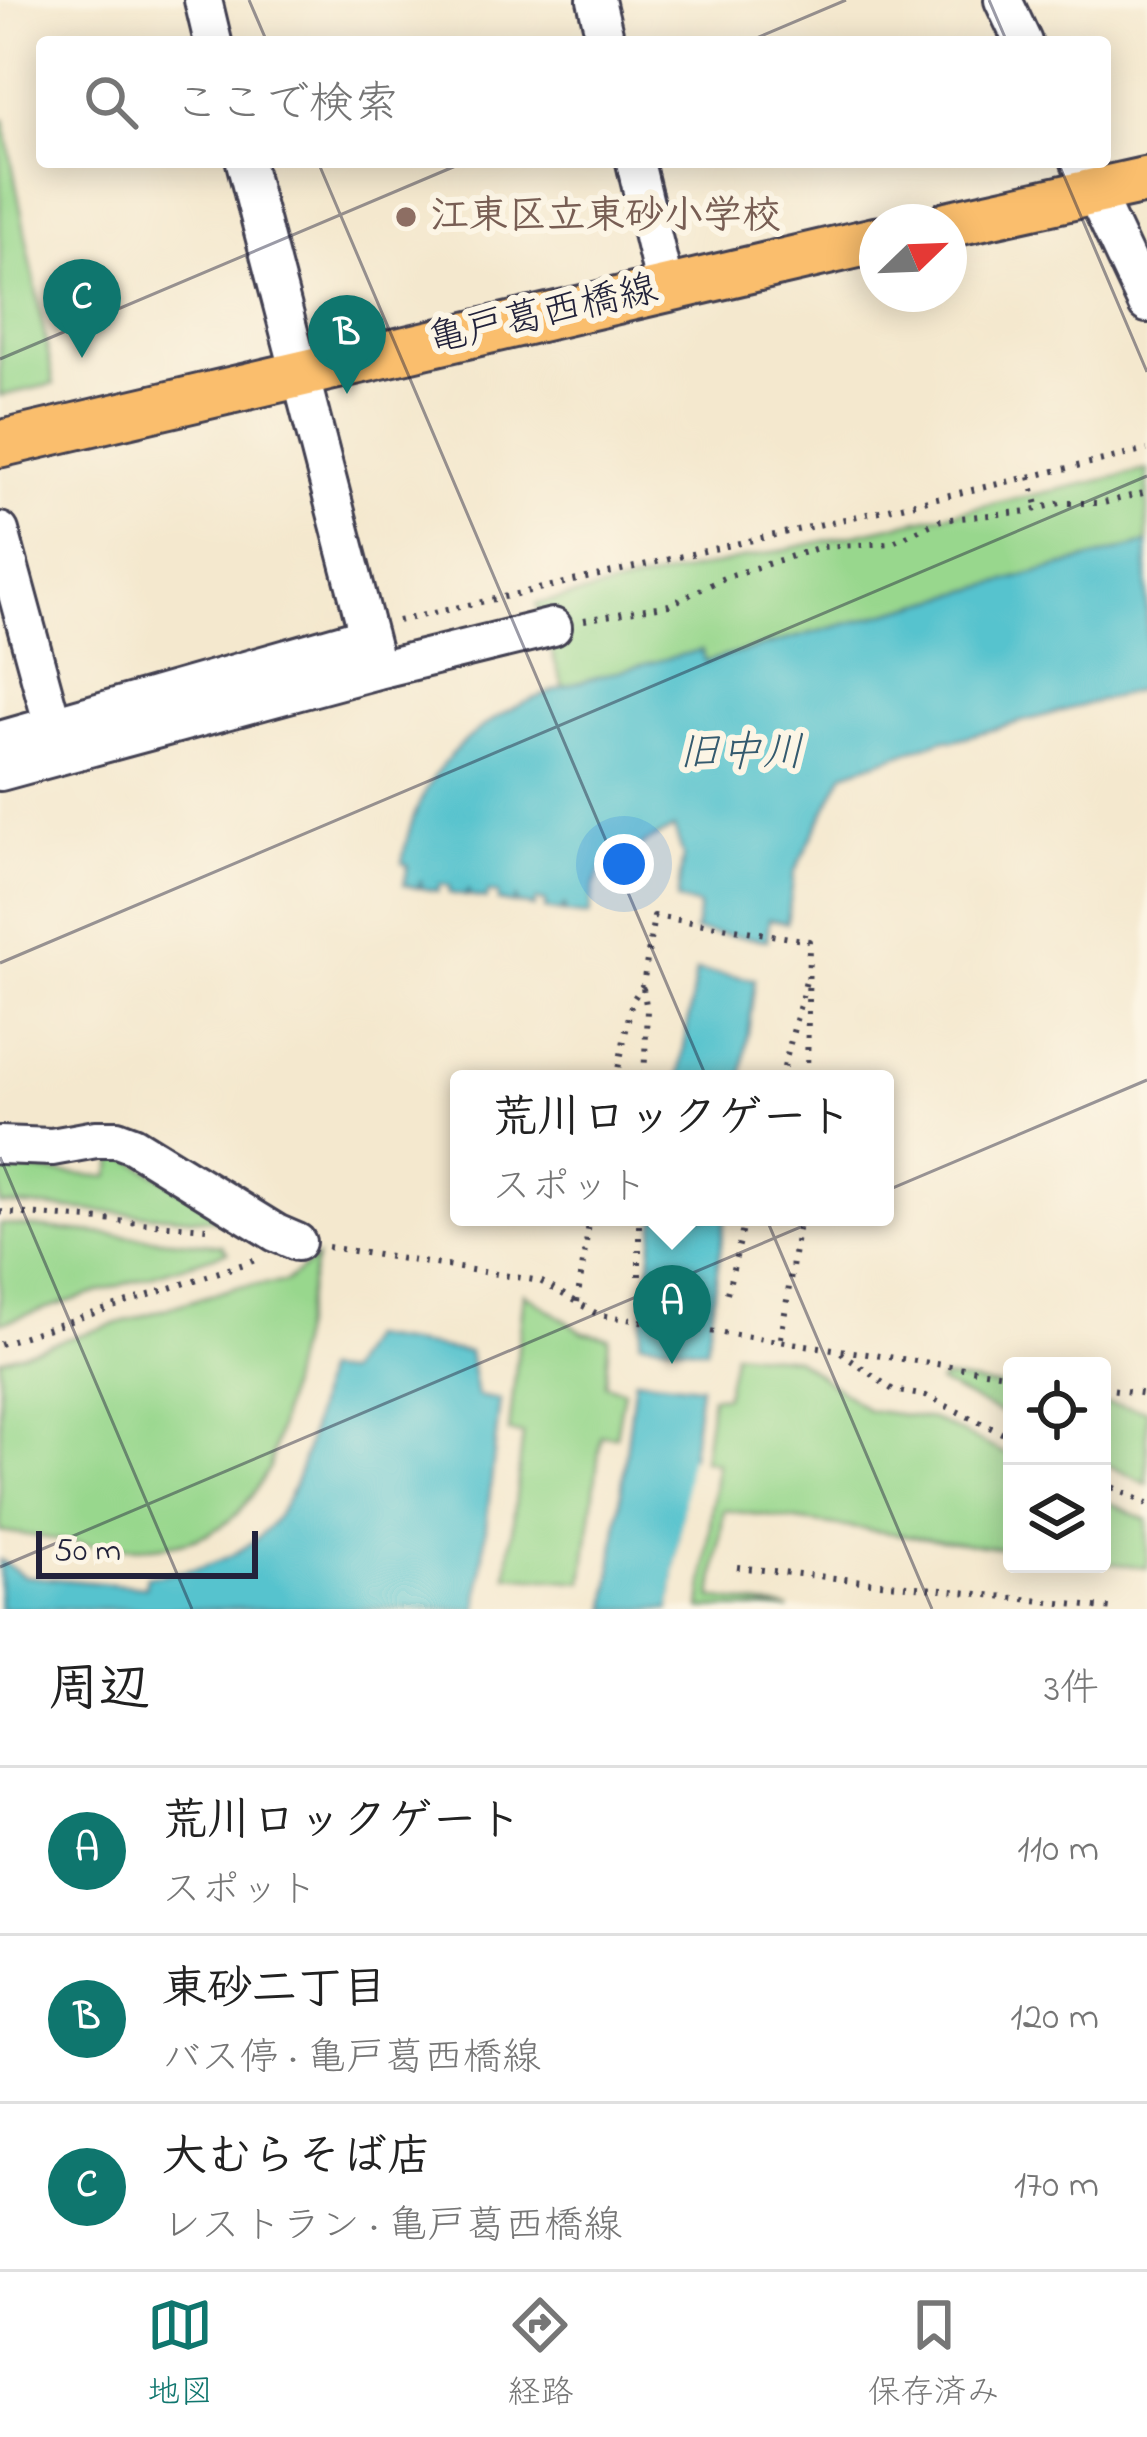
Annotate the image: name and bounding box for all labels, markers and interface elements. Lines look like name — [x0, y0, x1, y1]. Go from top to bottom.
search box — [36, 36, 1111, 168]
icon: search — [78, 69, 144, 135]
text: ここで検索 — [174, 73, 399, 139]
place label: 江東区立東砂小学校 — [430, 189, 781, 246]
marker: 江東区立東砂小学校 — [393, 204, 419, 230]
north arrow — [859, 204, 967, 312]
pin: C — [43, 259, 121, 358]
street label: 亀戸葛西橋線 — [423, 262, 663, 370]
pin: B — [308, 295, 386, 394]
water label: 旧中川 — [678, 724, 804, 785]
your location — [594, 834, 654, 894]
popup — [450, 1070, 894, 1226]
text: 荒川ロックゲート — [492, 1087, 852, 1153]
text: スポット — [492, 1160, 648, 1217]
pin: A — [633, 1265, 711, 1364]
map controls — [1003, 1357, 1111, 1573]
button: locate — [1003, 1357, 1111, 1465]
button: layers — [1003, 1465, 1111, 1573]
scale bar — [36, 1525, 258, 1578]
text: 50 m — [54, 1528, 121, 1576]
text: 周辺 — [48, 1654, 150, 1729]
text: 3件 — [1044, 1662, 1099, 1719]
text: 荒川ロックゲート — [162, 1790, 522, 1856]
text: A — [75, 1822, 99, 1879]
text: 110 m — [1017, 1822, 1099, 1879]
text: スポット — [162, 1863, 318, 1920]
text: 東砂二丁目 — [162, 1958, 387, 2024]
text: B — [74, 1990, 100, 2047]
text: 120 m — [1010, 1990, 1099, 2047]
text: バス停 · 亀戸葛西橋線 — [162, 2031, 541, 2088]
text: 大むらそば店 — [162, 2126, 432, 2192]
text: C — [76, 2158, 98, 2215]
text: 170 m — [1014, 2158, 1099, 2215]
text: レストラン · 亀戸葛西橋線 — [162, 2199, 622, 2256]
tab: 地図 — [147, 2292, 213, 2418]
tab: 経路 — [507, 2292, 573, 2418]
tab: 保存済み — [868, 2292, 1000, 2418]

